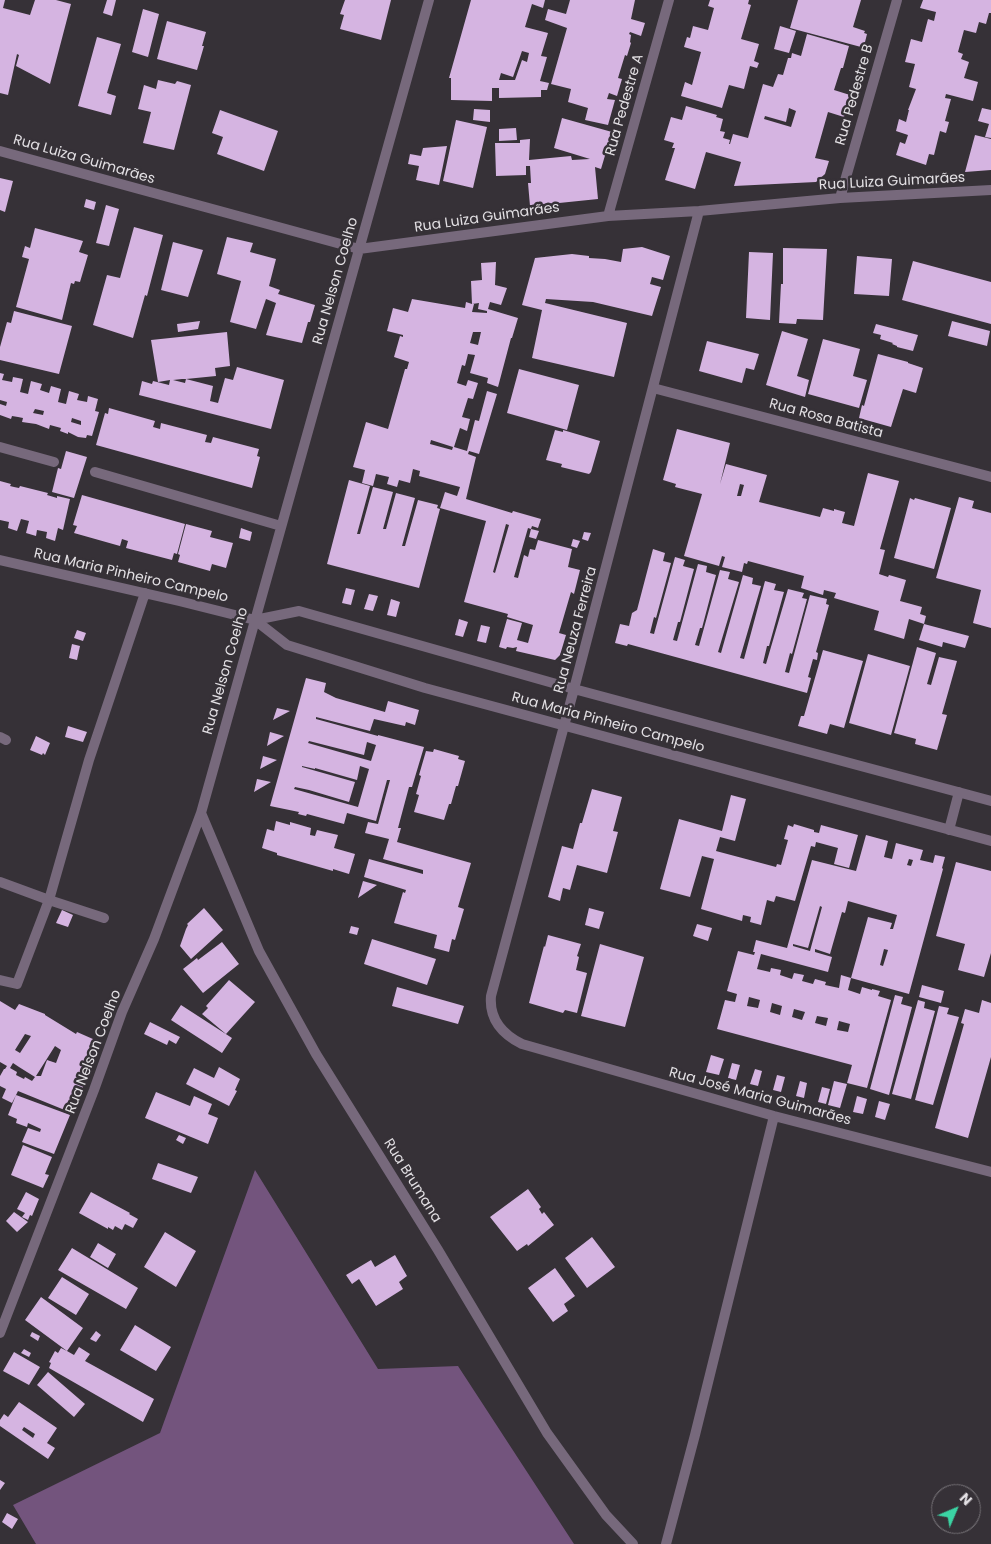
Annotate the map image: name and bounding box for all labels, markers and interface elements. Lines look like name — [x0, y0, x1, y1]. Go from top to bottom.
street label: Rua Pedestre B — [833, 43, 877, 147]
street label: Rua Pedestre A — [602, 52, 648, 158]
street label: Rua Luiza Guimarães — [11, 132, 157, 188]
street label: Rua Luiza Guimarães — [818, 170, 966, 194]
street label: Rua Luiza Guimarães — [413, 199, 561, 237]
street label: Rua Nelson Coelho — [310, 216, 362, 346]
street label: Rua Rosa Batista — [767, 396, 885, 442]
street label: Rua Maria Pinheiro Campelo — [32, 545, 230, 607]
street label: Rua Neuza Ferreira — [551, 565, 601, 695]
street label: Rua Nelson Coelho — [200, 606, 252, 736]
street label: Rua Maria Pinheiro Campelo — [510, 689, 706, 757]
street label: Rua Nelson Coelho — [63, 988, 125, 1116]
street label: Rua José Maria Guimarães — [667, 1065, 853, 1129]
street label: Rua Brumana — [380, 1136, 444, 1226]
north arrow — [931, 1484, 981, 1534]
text: N — [955, 1488, 977, 1510]

